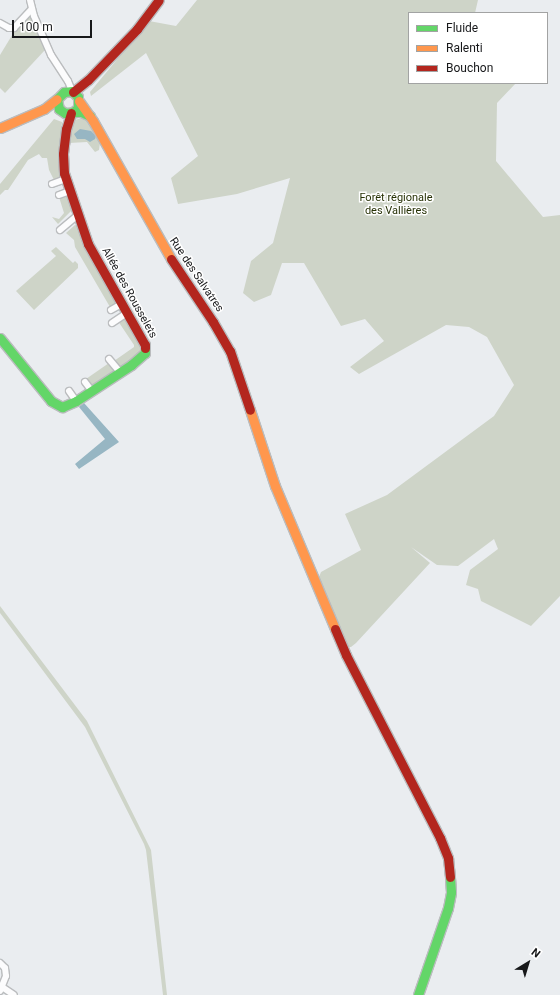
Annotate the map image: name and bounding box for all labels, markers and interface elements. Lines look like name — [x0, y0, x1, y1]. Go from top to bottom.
scale bar — [14, 12, 94, 38]
legend — [408, 12, 548, 84]
text: 100 m — [19, 20, 53, 34]
text: Fluide — [446, 21, 478, 35]
text: Ralenti — [446, 41, 483, 55]
text: Bouchon — [446, 61, 493, 75]
park label: Forêt régionale des Vallières — [359, 192, 433, 218]
street label: Rue des Salvatres — [166, 235, 226, 315]
street label: Allée des Rousselets — [99, 245, 159, 341]
north arrow — [508, 943, 548, 983]
text: N — [529, 946, 543, 961]

